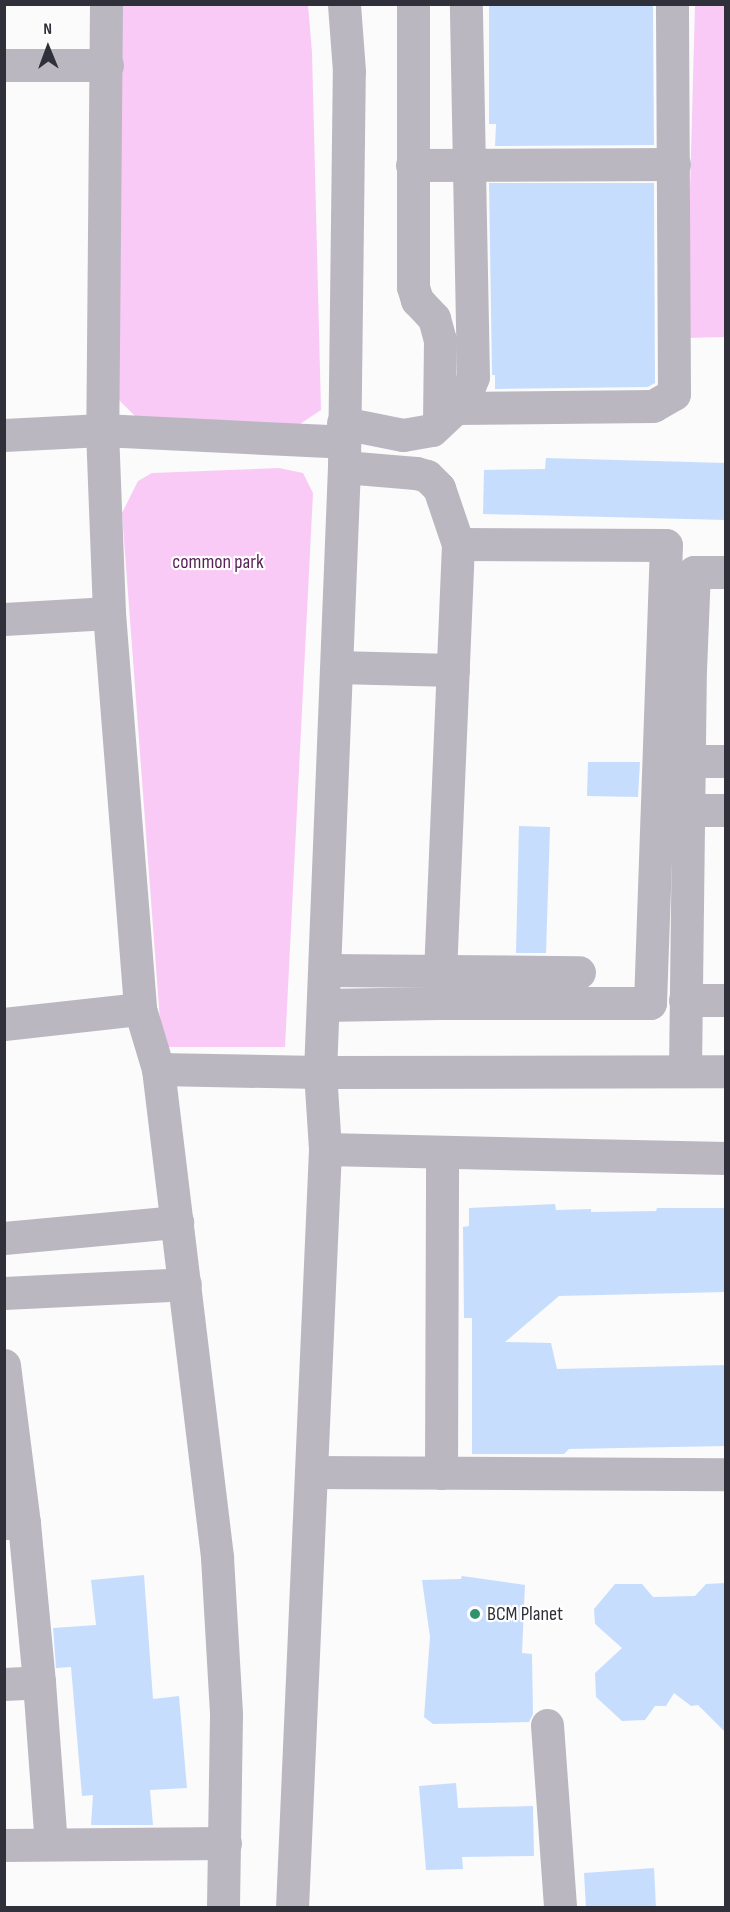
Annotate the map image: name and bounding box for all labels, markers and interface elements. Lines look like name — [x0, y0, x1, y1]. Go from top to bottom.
north arrow — [18, 18, 78, 78]
text: N — [43, 20, 52, 39]
park label: common park — [172, 550, 264, 574]
place label: BCM Planet — [487, 1602, 563, 1626]
marker: BCM Planet — [468, 1607, 482, 1621]

